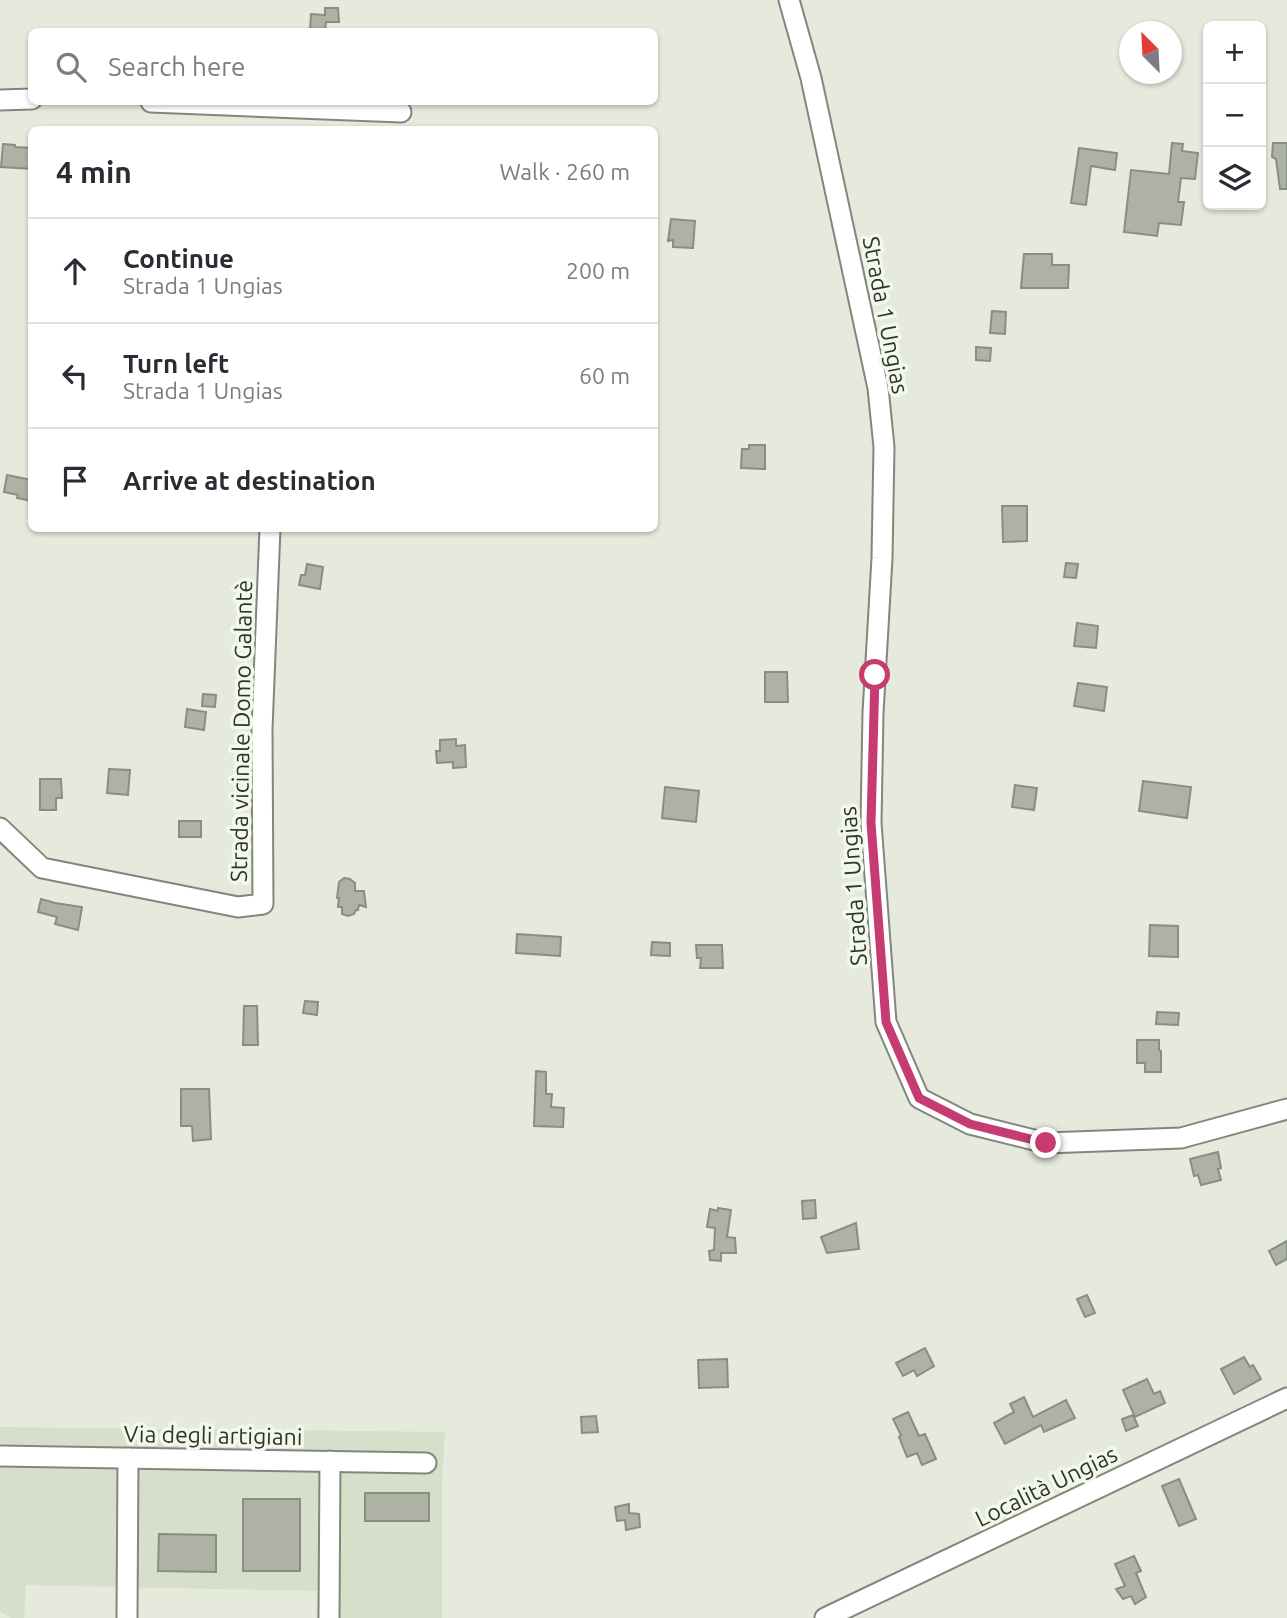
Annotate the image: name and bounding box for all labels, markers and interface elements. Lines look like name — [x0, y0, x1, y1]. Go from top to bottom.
north arrow — [1119, 21, 1182, 84]
map controls — [1203, 21, 1266, 210]
button: + — [1203, 21, 1266, 84]
search box — [28, 28, 658, 105]
icon: search — [52, 48, 90, 86]
text: Search here — [108, 52, 245, 81]
button: − — [1203, 84, 1266, 147]
button: layers — [1203, 147, 1266, 210]
text: 4 min — [56, 155, 132, 189]
text: Walk · 260 m — [499, 159, 630, 184]
street label: Strada 1 Ungias — [858, 234, 914, 396]
text: Continue — [123, 244, 234, 273]
icon: ahead — [56, 252, 94, 290]
text: 200 m — [566, 258, 630, 283]
text: Strada 1 Ungias — [123, 273, 283, 298]
text: Turn left — [123, 349, 229, 378]
icon: left — [56, 357, 94, 395]
text: 60 m — [579, 363, 630, 388]
text: Strada 1 Ungias — [123, 378, 283, 403]
icon: arrive — [56, 462, 94, 500]
text: Arrive at destination — [123, 466, 376, 495]
street label: Strada vicinale Domo Galantè — [226, 580, 256, 882]
route start — [859, 659, 890, 690]
street label: Strada 1 Ungias — [835, 805, 871, 967]
route end — [1030, 1127, 1061, 1158]
street label: Via degli artigiani — [123, 1421, 303, 1449]
street label: Località Ungias — [971, 1441, 1121, 1531]

